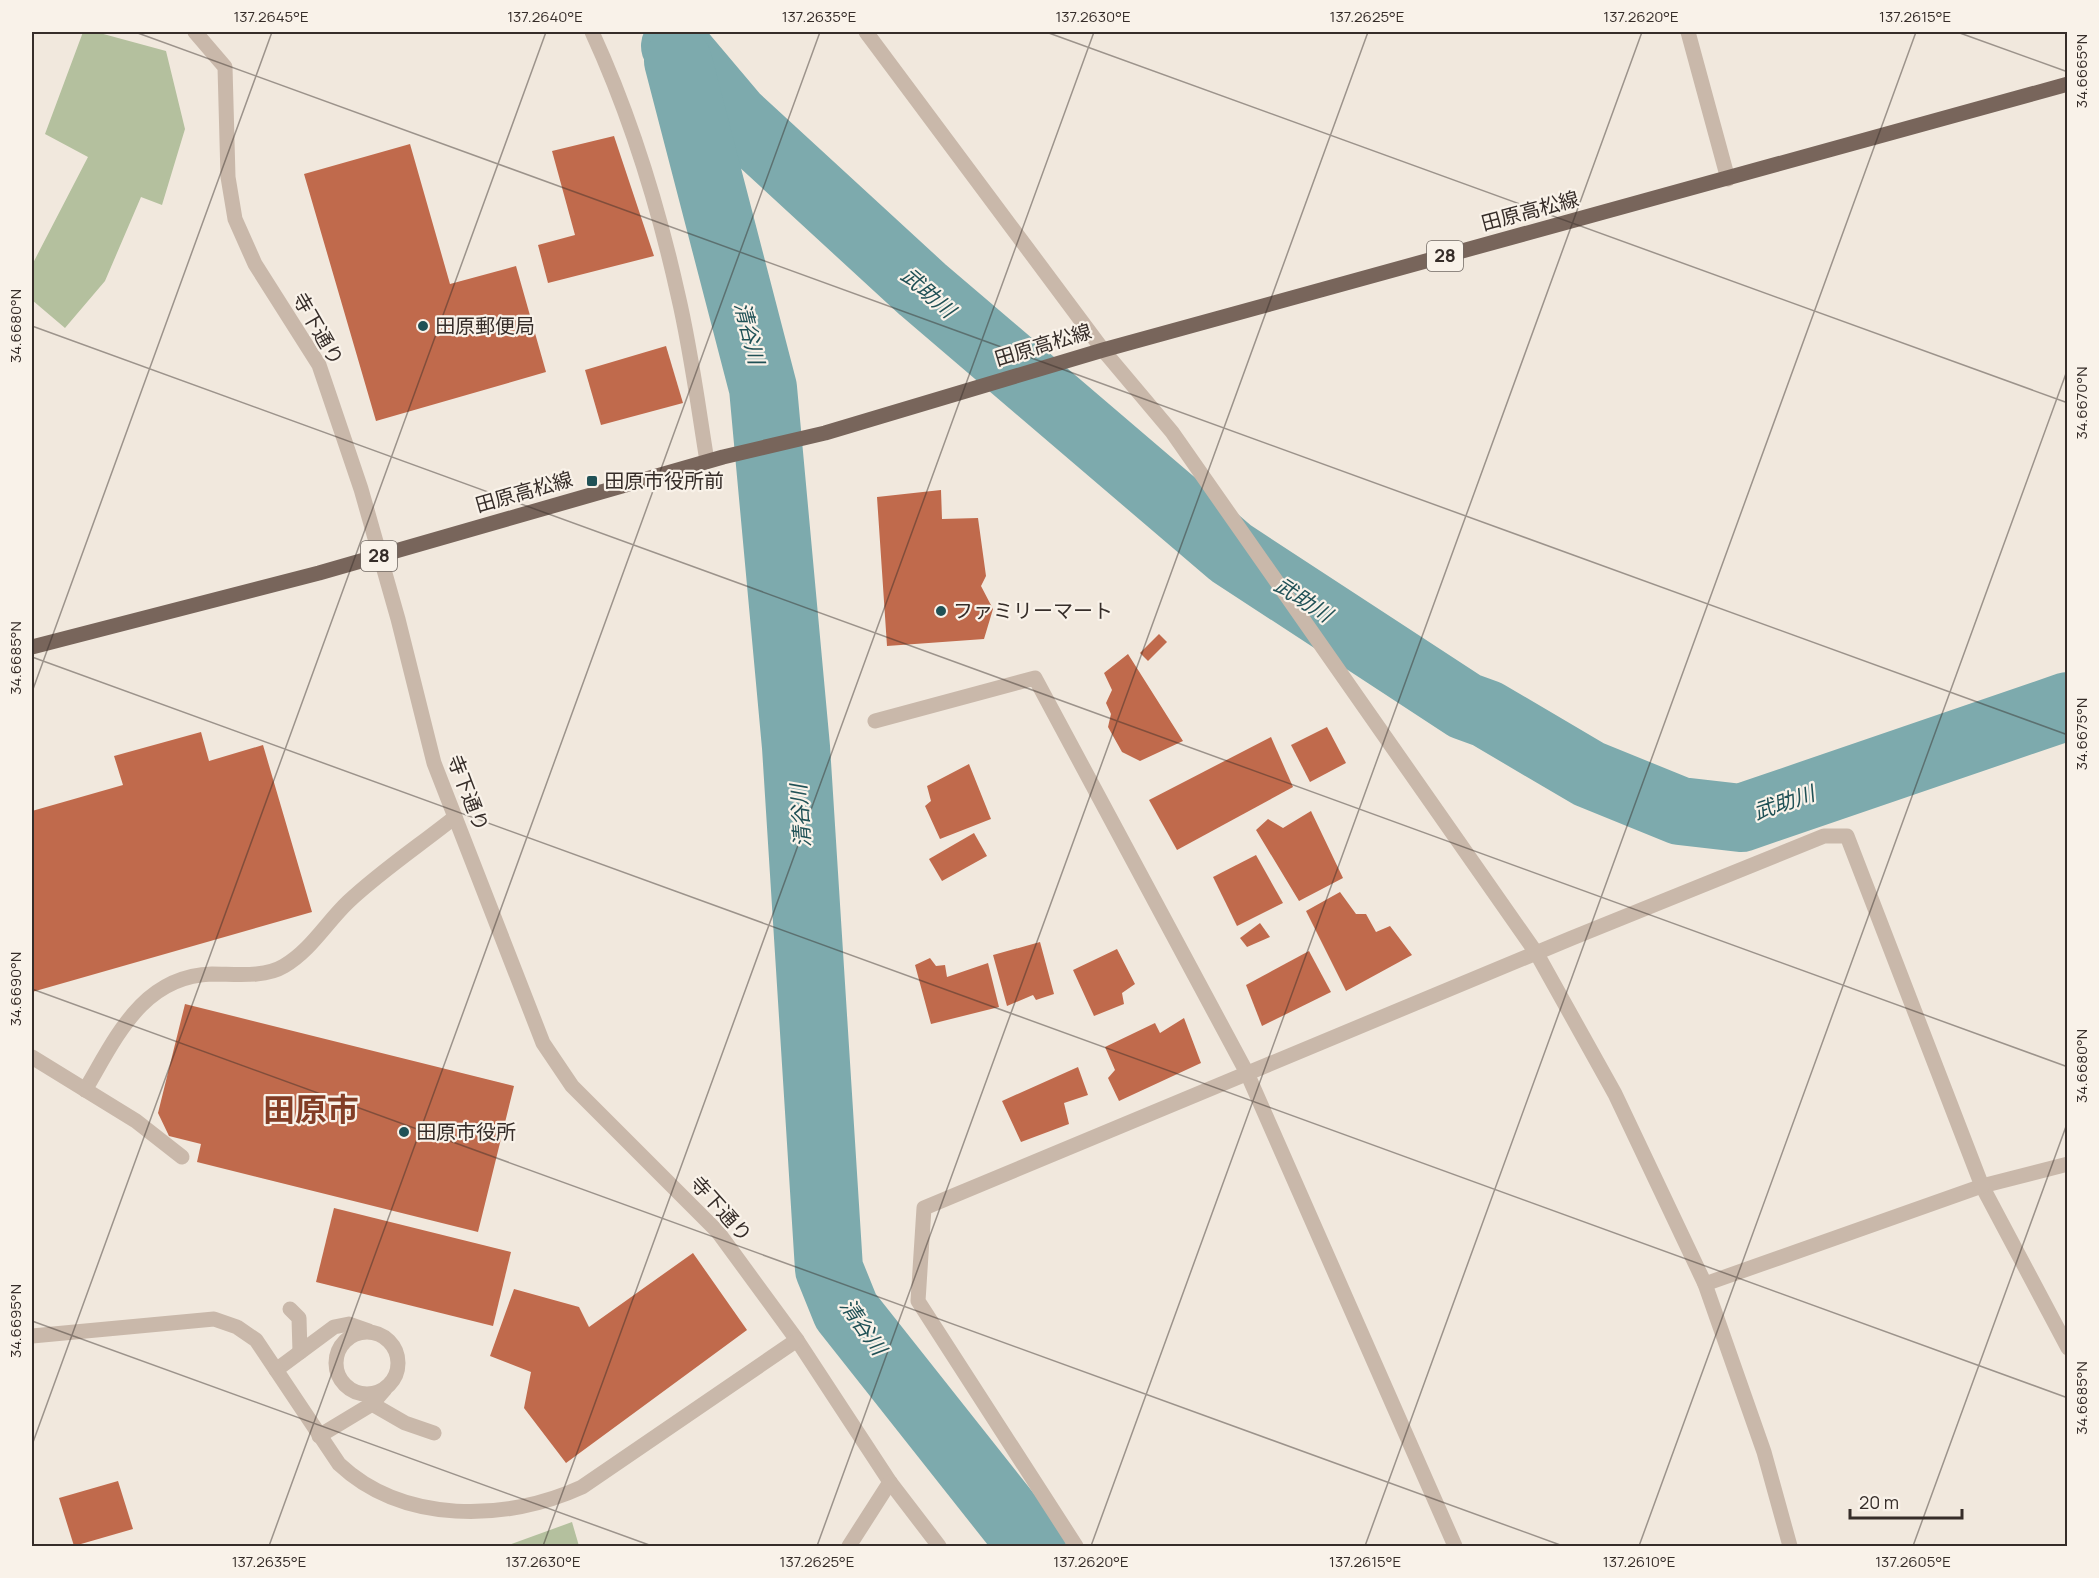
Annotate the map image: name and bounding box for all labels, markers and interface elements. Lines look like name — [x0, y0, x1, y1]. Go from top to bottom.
text: 137.2645°E — [233, 6, 309, 27]
text: 137.2640°E — [507, 6, 583, 27]
text: 137.2635°E — [782, 6, 856, 27]
text: 137.2630°E — [1055, 6, 1131, 27]
text: 137.2625°E — [1330, 6, 1404, 27]
text: 137.2620°E — [1603, 6, 1679, 27]
text: 137.2615°E — [1879, 6, 1951, 27]
text: 34.6665°N — [2071, 34, 2092, 108]
street label: 田原高松線 — [1478, 185, 1582, 236]
road number: 28 — [1427, 241, 1463, 271]
water label: 武助川 — [896, 261, 963, 325]
street label: 寺下通り — [287, 287, 350, 370]
text: 34.6680°N — [5, 289, 26, 363]
water label: 清谷川 — [729, 299, 772, 369]
place label: 田原郵便局 — [435, 312, 535, 339]
street label: 田原高松線 — [991, 317, 1095, 372]
marker: 田原郵便局 — [416, 319, 430, 333]
text: 34.6670°N — [2071, 367, 2092, 439]
street label: 田原高松線 — [472, 465, 576, 518]
place label: 田原市役所前 — [604, 467, 724, 494]
marker: 田原市役所前 — [585, 474, 599, 488]
road number: 28 — [361, 541, 397, 571]
water label: 武助川 — [1270, 570, 1339, 629]
place label: ファミリーマート — [953, 597, 1113, 624]
marker: ファミリーマート — [934, 604, 948, 618]
text: 34.6685°N — [5, 621, 26, 695]
text: 34.6675°N — [2071, 698, 2092, 770]
street label: 寺下通り — [442, 751, 495, 835]
water label: 武助川 — [1749, 778, 1820, 826]
water label: 清谷川 — [784, 782, 816, 848]
text: 34.6690°N — [5, 952, 26, 1026]
text: 34.6680°N — [2071, 1029, 2092, 1103]
district label: 田原市 — [263, 1087, 359, 1131]
place label: 田原市役所 — [416, 1118, 516, 1145]
marker: 田原市役所 — [397, 1125, 411, 1139]
street label: 寺下通り — [685, 1170, 758, 1247]
text: 34.6695°N — [5, 1284, 26, 1358]
water label: 清谷川 — [834, 1293, 895, 1362]
text: 34.6685°N — [2071, 1361, 2092, 1435]
scale bar — [1850, 1482, 1962, 1520]
text: 20 m — [1859, 1490, 1899, 1514]
text: 137.2635°E — [232, 1551, 306, 1572]
text: 137.2630°E — [505, 1551, 581, 1572]
text: 137.2625°E — [780, 1551, 854, 1572]
text: 137.2620°E — [1053, 1551, 1129, 1572]
text: 137.2615°E — [1329, 1551, 1401, 1572]
text: 137.2610°E — [1603, 1551, 1675, 1572]
text: 137.2605°E — [1875, 1551, 1951, 1572]

